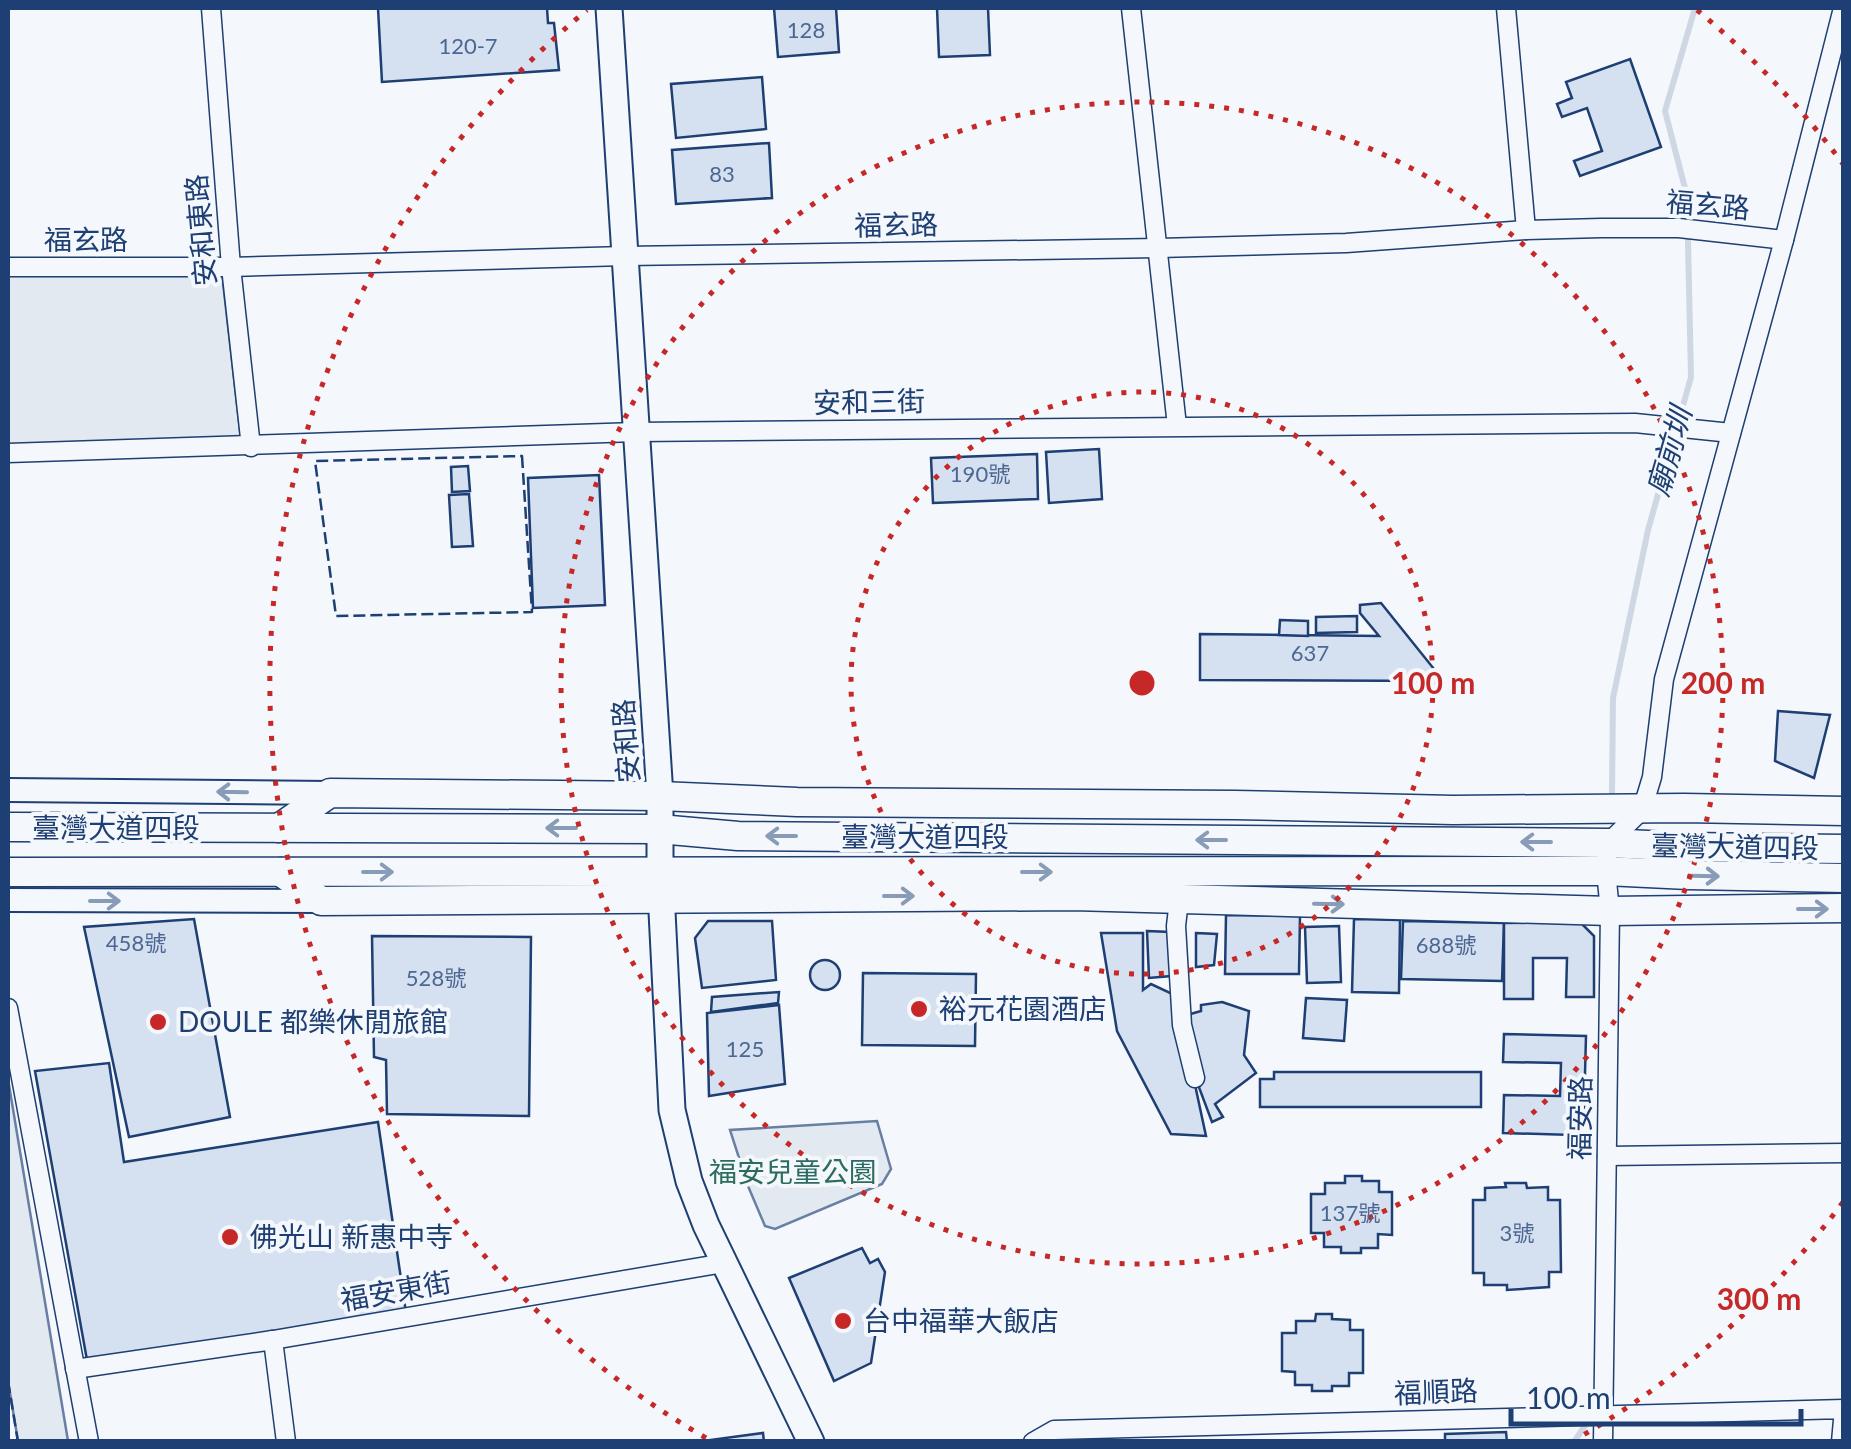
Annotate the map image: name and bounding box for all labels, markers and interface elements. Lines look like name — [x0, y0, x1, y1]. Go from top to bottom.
house number: 128 — [787, 16, 825, 43]
house number: 120-7 — [438, 32, 498, 59]
house number: 83 — [709, 160, 735, 187]
street label: 安和東路 — [178, 173, 222, 287]
street label: 福玄路 — [1665, 183, 1751, 225]
street label: 福玄路 — [854, 206, 938, 242]
street label: 福玄路 — [44, 222, 128, 256]
street label: 安和三街 — [813, 383, 925, 419]
water label: 廟前圳 — [1638, 399, 1699, 500]
house number: 190號 — [950, 460, 1010, 487]
house number: 637 — [1291, 639, 1329, 666]
text: 100 m — [1391, 664, 1475, 700]
text: 200 m — [1681, 664, 1765, 700]
centre of rings — [1124, 665, 1160, 701]
street label: 安和路 — [605, 698, 645, 784]
one-way arrow — [217, 782, 250, 802]
street label: 臺灣大道四段 — [32, 810, 200, 844]
one-way arrow — [546, 819, 578, 838]
street label: 臺灣大道四段 — [841, 819, 1009, 853]
one-way arrow — [766, 826, 798, 846]
street label: 臺灣大道四段 — [1651, 828, 1819, 864]
one-way arrow — [1196, 830, 1228, 850]
one-way arrow — [1521, 832, 1554, 852]
one-way arrow — [362, 862, 394, 882]
one-way arrow — [1020, 862, 1053, 882]
one-way arrow — [1687, 866, 1719, 885]
one-way arrow — [882, 886, 914, 906]
one-way arrow — [88, 892, 120, 910]
one-way arrow — [1312, 894, 1344, 914]
one-way arrow — [1796, 899, 1828, 918]
house number: 458號 — [106, 929, 166, 956]
house number: 688號 — [1416, 931, 1476, 958]
house number: 528號 — [406, 964, 466, 991]
place label: 裕元花園酒店 — [939, 991, 1107, 1025]
marker: 裕元花園酒店 — [908, 998, 930, 1020]
place label: DOULE 都樂休閒旅館 — [178, 1004, 448, 1038]
marker: DOULE 都樂休閒旅館 — [147, 1011, 169, 1033]
house number: 125 — [726, 1035, 764, 1062]
street label: 福安路 — [1561, 1076, 1597, 1160]
park label: 福安兒童公園 — [709, 1154, 877, 1188]
house number: 137號 — [1320, 1199, 1380, 1226]
place label: 佛光山 新惠中寺 — [250, 1219, 453, 1253]
house number: 3號 — [1500, 1219, 1534, 1246]
marker: 佛光山 新惠中寺 — [219, 1226, 241, 1248]
street label: 福安東街 — [338, 1264, 454, 1316]
text: 300 m — [1717, 1280, 1801, 1316]
place label: 台中福華大飯店 — [863, 1303, 1059, 1337]
marker: 台中福華大飯店 — [832, 1310, 854, 1332]
scale bar — [1511, 1364, 1801, 1426]
street label: 福順路 — [1393, 1373, 1479, 1409]
text: 100 m — [1526, 1379, 1611, 1415]

